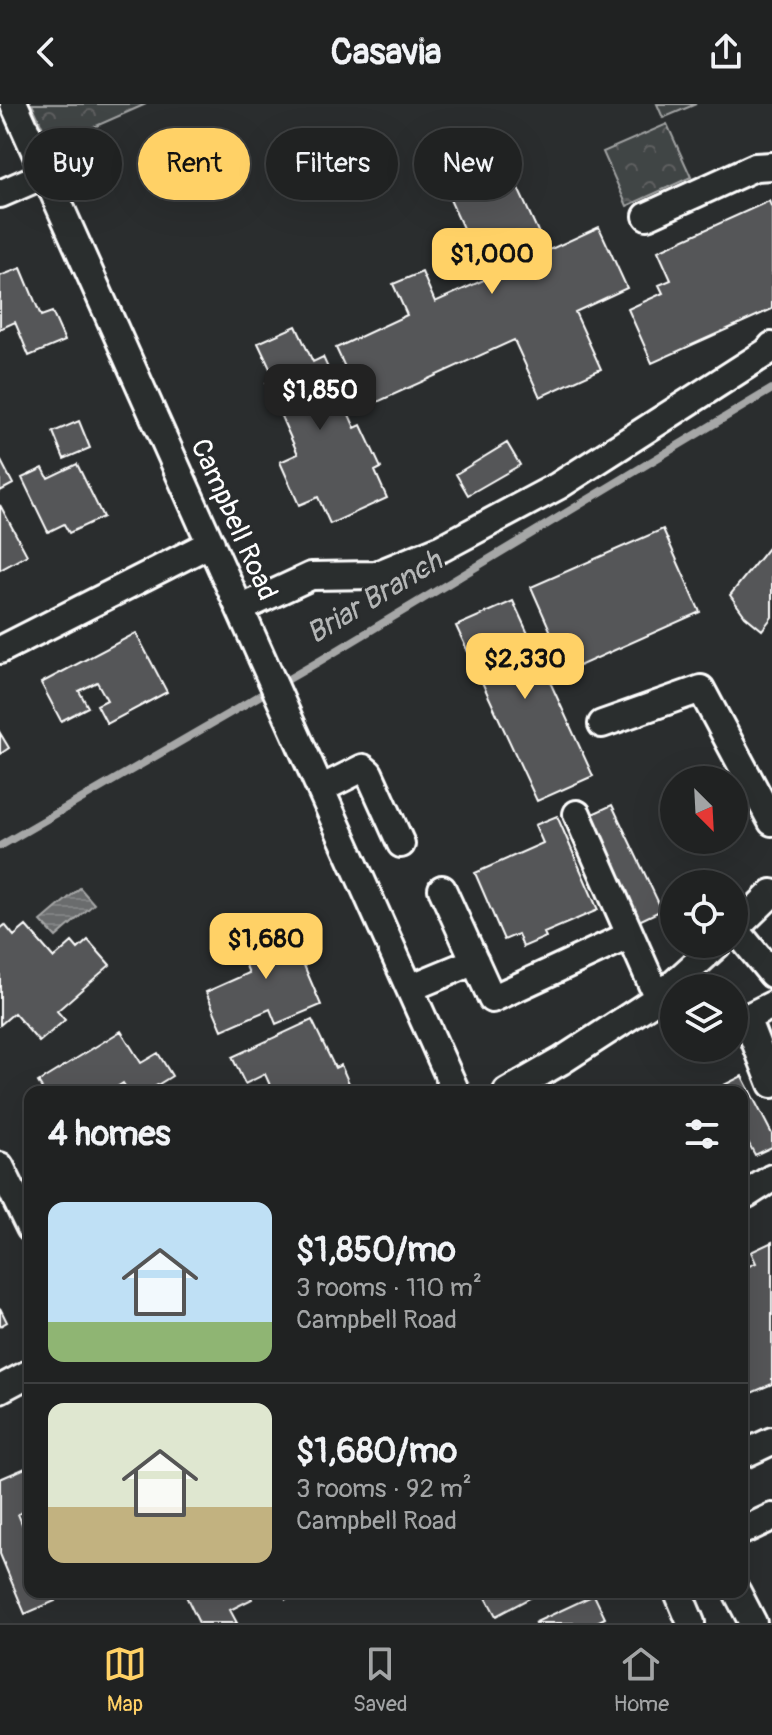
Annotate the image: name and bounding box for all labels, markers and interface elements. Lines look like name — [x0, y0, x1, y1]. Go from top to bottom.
icon: back — [24, 30, 68, 74]
text: Casavia — [330, 30, 442, 75]
icon: share — [704, 30, 748, 74]
chip: Buy — [24, 128, 122, 200]
chip: Rent — [138, 128, 250, 200]
chip: Filters — [266, 128, 398, 200]
chip: New — [414, 128, 522, 200]
pin: $1,000 — [427, 228, 557, 296]
text: $1,000 — [450, 238, 534, 270]
pin: $1,850 — [255, 364, 385, 432]
text: $1,850 — [282, 374, 358, 406]
street label: Campbell Road — [182, 433, 285, 606]
water label: Briar Branch — [300, 542, 450, 652]
pin: $2,330 — [460, 633, 590, 701]
text: $2,330 — [484, 643, 566, 675]
north arrow — [660, 766, 748, 854]
map controls — [660, 766, 748, 1062]
button: locate — [660, 870, 748, 958]
pin: $1,680 — [201, 913, 331, 981]
text: $1,680 — [228, 923, 304, 955]
button: layers — [660, 974, 748, 1062]
icon: filters — [680, 1112, 724, 1156]
text: 4 homes — [48, 1113, 170, 1156]
text: $1,850/mo — [296, 1229, 456, 1272]
icon: home — [112, 1234, 208, 1330]
text: 3 rooms · 110 m² — [296, 1272, 482, 1304]
text: Campbell Road — [296, 1304, 457, 1336]
text: $1,680/mo — [296, 1430, 457, 1473]
icon: home — [112, 1435, 208, 1531]
text: 3 rooms · 92 m² — [296, 1473, 472, 1505]
text: Campbell Road — [296, 1505, 457, 1537]
tab: Map — [103, 1642, 147, 1718]
tab: Saved — [353, 1642, 408, 1718]
tab: Home — [614, 1642, 669, 1718]

